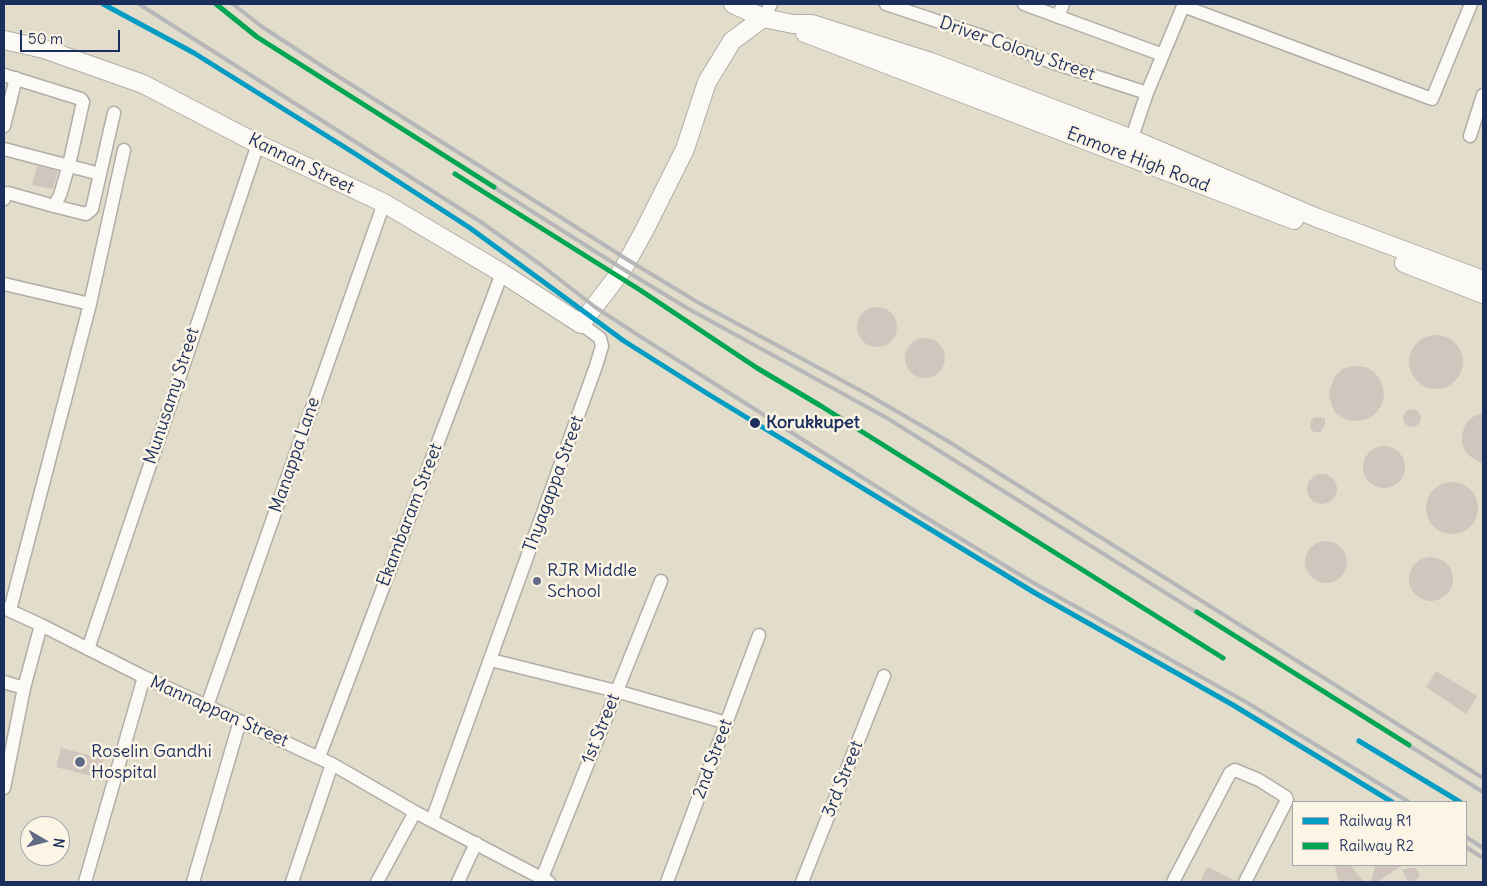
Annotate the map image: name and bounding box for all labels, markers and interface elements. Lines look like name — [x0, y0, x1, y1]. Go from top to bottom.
street label: Driver Colony Street — [936, 12, 1098, 86]
scale bar — [22, 20, 122, 52]
text: 50 m — [28, 29, 63, 48]
street label: Enmore High Road — [1063, 123, 1213, 197]
street label: Kannan Street — [245, 129, 357, 199]
street label: Munusamy Street — [140, 325, 204, 467]
street label: Manappa Lane — [265, 394, 325, 516]
place label: Korukkupet — [766, 412, 860, 434]
street label: Thyagappa Street — [519, 413, 589, 555]
marker: Korukkupet — [748, 416, 762, 430]
street label: Ekambaram Street — [373, 440, 447, 590]
place label: RJR Middle School — [547, 560, 637, 602]
marker: RJR Middle School — [531, 575, 543, 587]
street label: Mannappan Street — [146, 672, 292, 752]
street label: 1st Street — [577, 691, 625, 767]
street label: 2nd Street — [689, 716, 737, 802]
street label: 3rd Street — [818, 738, 868, 820]
place label: Roselin Gandhi Hospital — [91, 741, 212, 784]
marker: Roselin Gandhi Hospital — [73, 755, 87, 769]
legend — [1292, 801, 1467, 866]
text: Railway R1 — [1339, 811, 1412, 830]
north arrow — [20, 816, 70, 866]
text: Railway R2 — [1339, 836, 1414, 855]
text: N — [49, 837, 68, 849]

